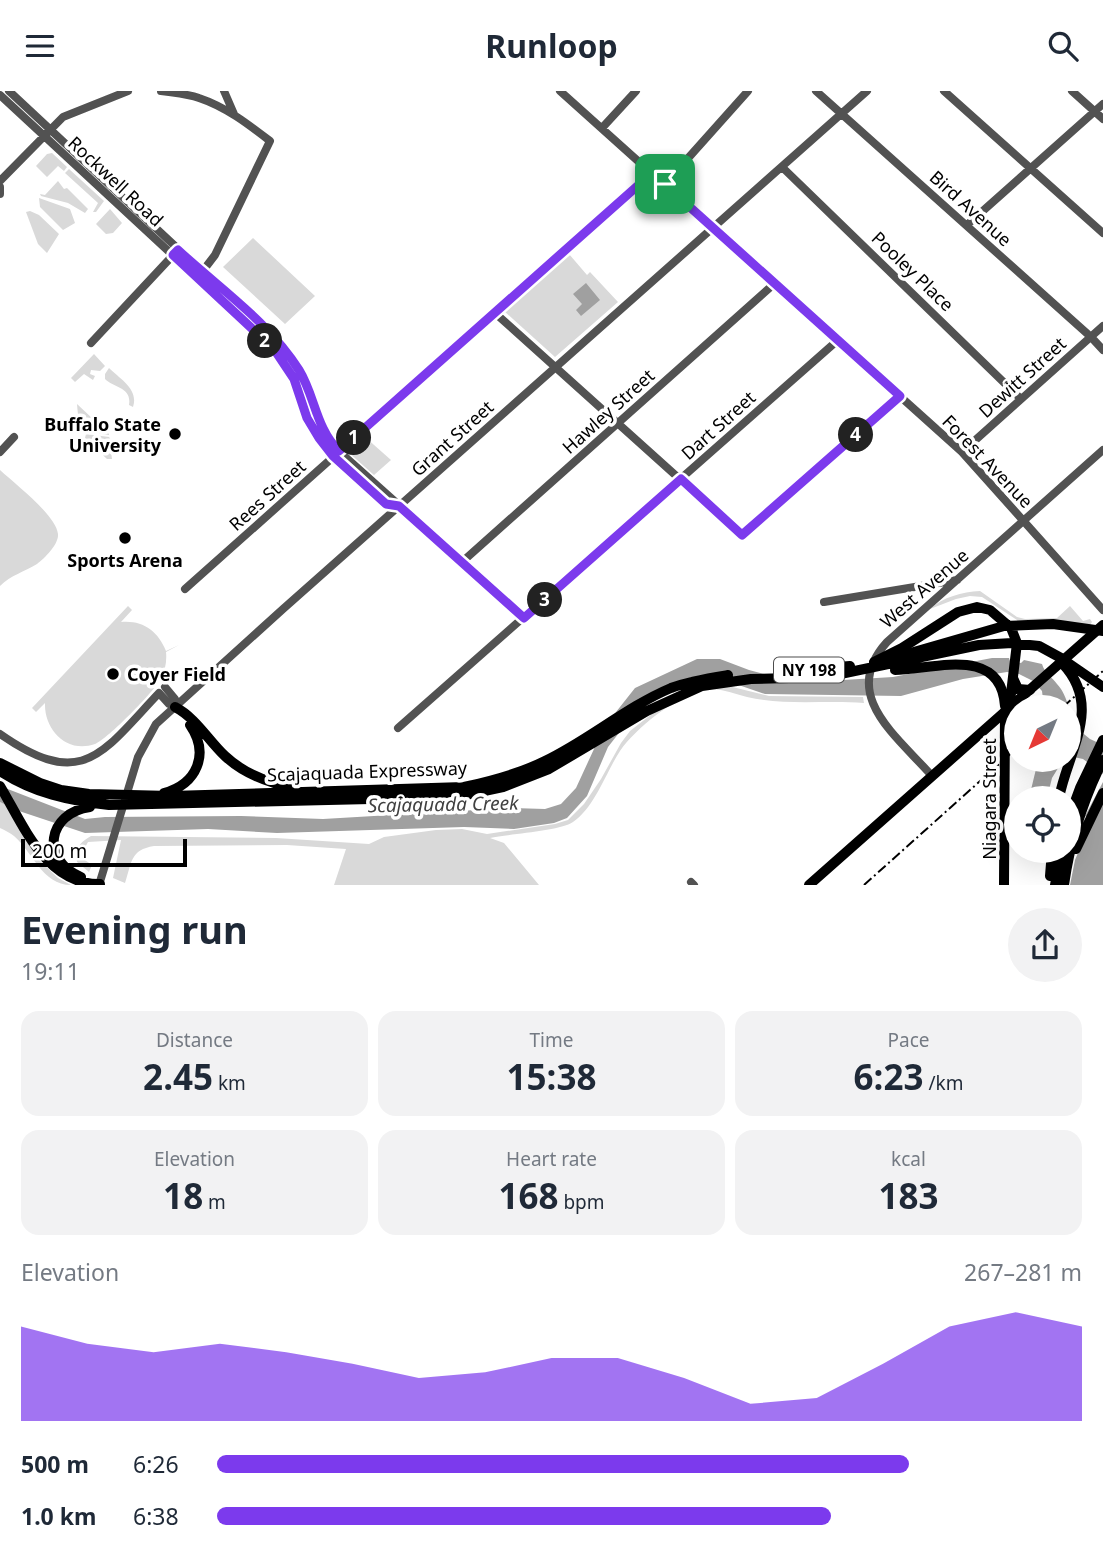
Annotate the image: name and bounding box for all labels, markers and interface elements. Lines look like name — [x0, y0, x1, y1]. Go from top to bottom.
text: Runloop — [485, 24, 618, 67]
icon: menu — [21, 27, 59, 65]
icon: search — [1044, 27, 1082, 65]
street label: Rockwell Road — [63, 131, 169, 231]
pin — [635, 154, 695, 214]
icon: arrive — [646, 165, 684, 203]
street label: Bird Avenue — [925, 165, 1017, 251]
street label: Pooley Place — [867, 226, 959, 316]
pin: 2 — [247, 323, 282, 359]
text: 2 — [259, 327, 270, 353]
street label: Dewitt Street — [973, 331, 1071, 423]
street label: Hawley Street — [557, 363, 660, 459]
street label: Dart Street — [676, 385, 761, 465]
street label: Grant Street — [406, 394, 499, 481]
street label: Forest Avenue — [938, 409, 1038, 513]
place label: Buffalo State University — [44, 412, 162, 457]
pin: 4 — [838, 417, 874, 453]
pin: 1 — [336, 421, 372, 455]
text: 4 — [850, 421, 861, 447]
text: 1 — [348, 424, 359, 450]
marker: Buffalo State University — [167, 426, 183, 442]
street label: Rees Street — [224, 454, 311, 536]
marker: Sports Arena — [117, 530, 133, 546]
street label: West Avenue — [875, 543, 973, 633]
place label: Sports Arena — [67, 548, 183, 572]
pin: 3 — [528, 582, 562, 617]
text: 3 — [539, 586, 550, 612]
road number: NY 198 — [774, 657, 844, 683]
place label: Coyer Field — [127, 662, 226, 686]
marker: Coyer Field — [105, 666, 121, 682]
north arrow — [1004, 695, 1082, 772]
map controls — [1004, 695, 1081, 863]
street label: Niagara Street — [977, 738, 1001, 860]
street label: Scajaquada Expressway — [267, 755, 468, 786]
button: locate — [1004, 786, 1081, 863]
water label: Scajaquada Creek — [367, 790, 519, 818]
scale bar — [21, 836, 187, 868]
text: 200 m — [32, 838, 87, 864]
text: Evening run — [21, 903, 248, 955]
button: share — [1008, 908, 1082, 982]
text: 19:11 — [21, 955, 80, 987]
text: Distance — [156, 1027, 233, 1053]
text: Time — [530, 1027, 573, 1053]
text: Pace — [888, 1027, 930, 1053]
text: 2.45 — [143, 1053, 213, 1100]
text: 15:38 — [507, 1053, 596, 1100]
text: 6:23 — [854, 1053, 923, 1100]
text: km — [213, 1070, 246, 1096]
text: /km — [923, 1070, 963, 1096]
text: Elevation — [154, 1146, 235, 1172]
text: Heart rate — [506, 1146, 597, 1172]
text: kcal — [891, 1146, 926, 1172]
text: 18 — [163, 1172, 203, 1219]
text: 168 — [498, 1172, 558, 1219]
text: 183 — [878, 1172, 939, 1219]
text: m — [203, 1189, 226, 1215]
text: bpm — [558, 1189, 605, 1215]
text: Elevation — [21, 1256, 119, 1288]
text: 267–281 m — [964, 1256, 1082, 1288]
text: 500 m — [21, 1448, 89, 1480]
text: 6:26 — [133, 1448, 179, 1480]
text: 1.0 km — [21, 1500, 96, 1532]
text: 6:38 — [133, 1500, 179, 1532]

